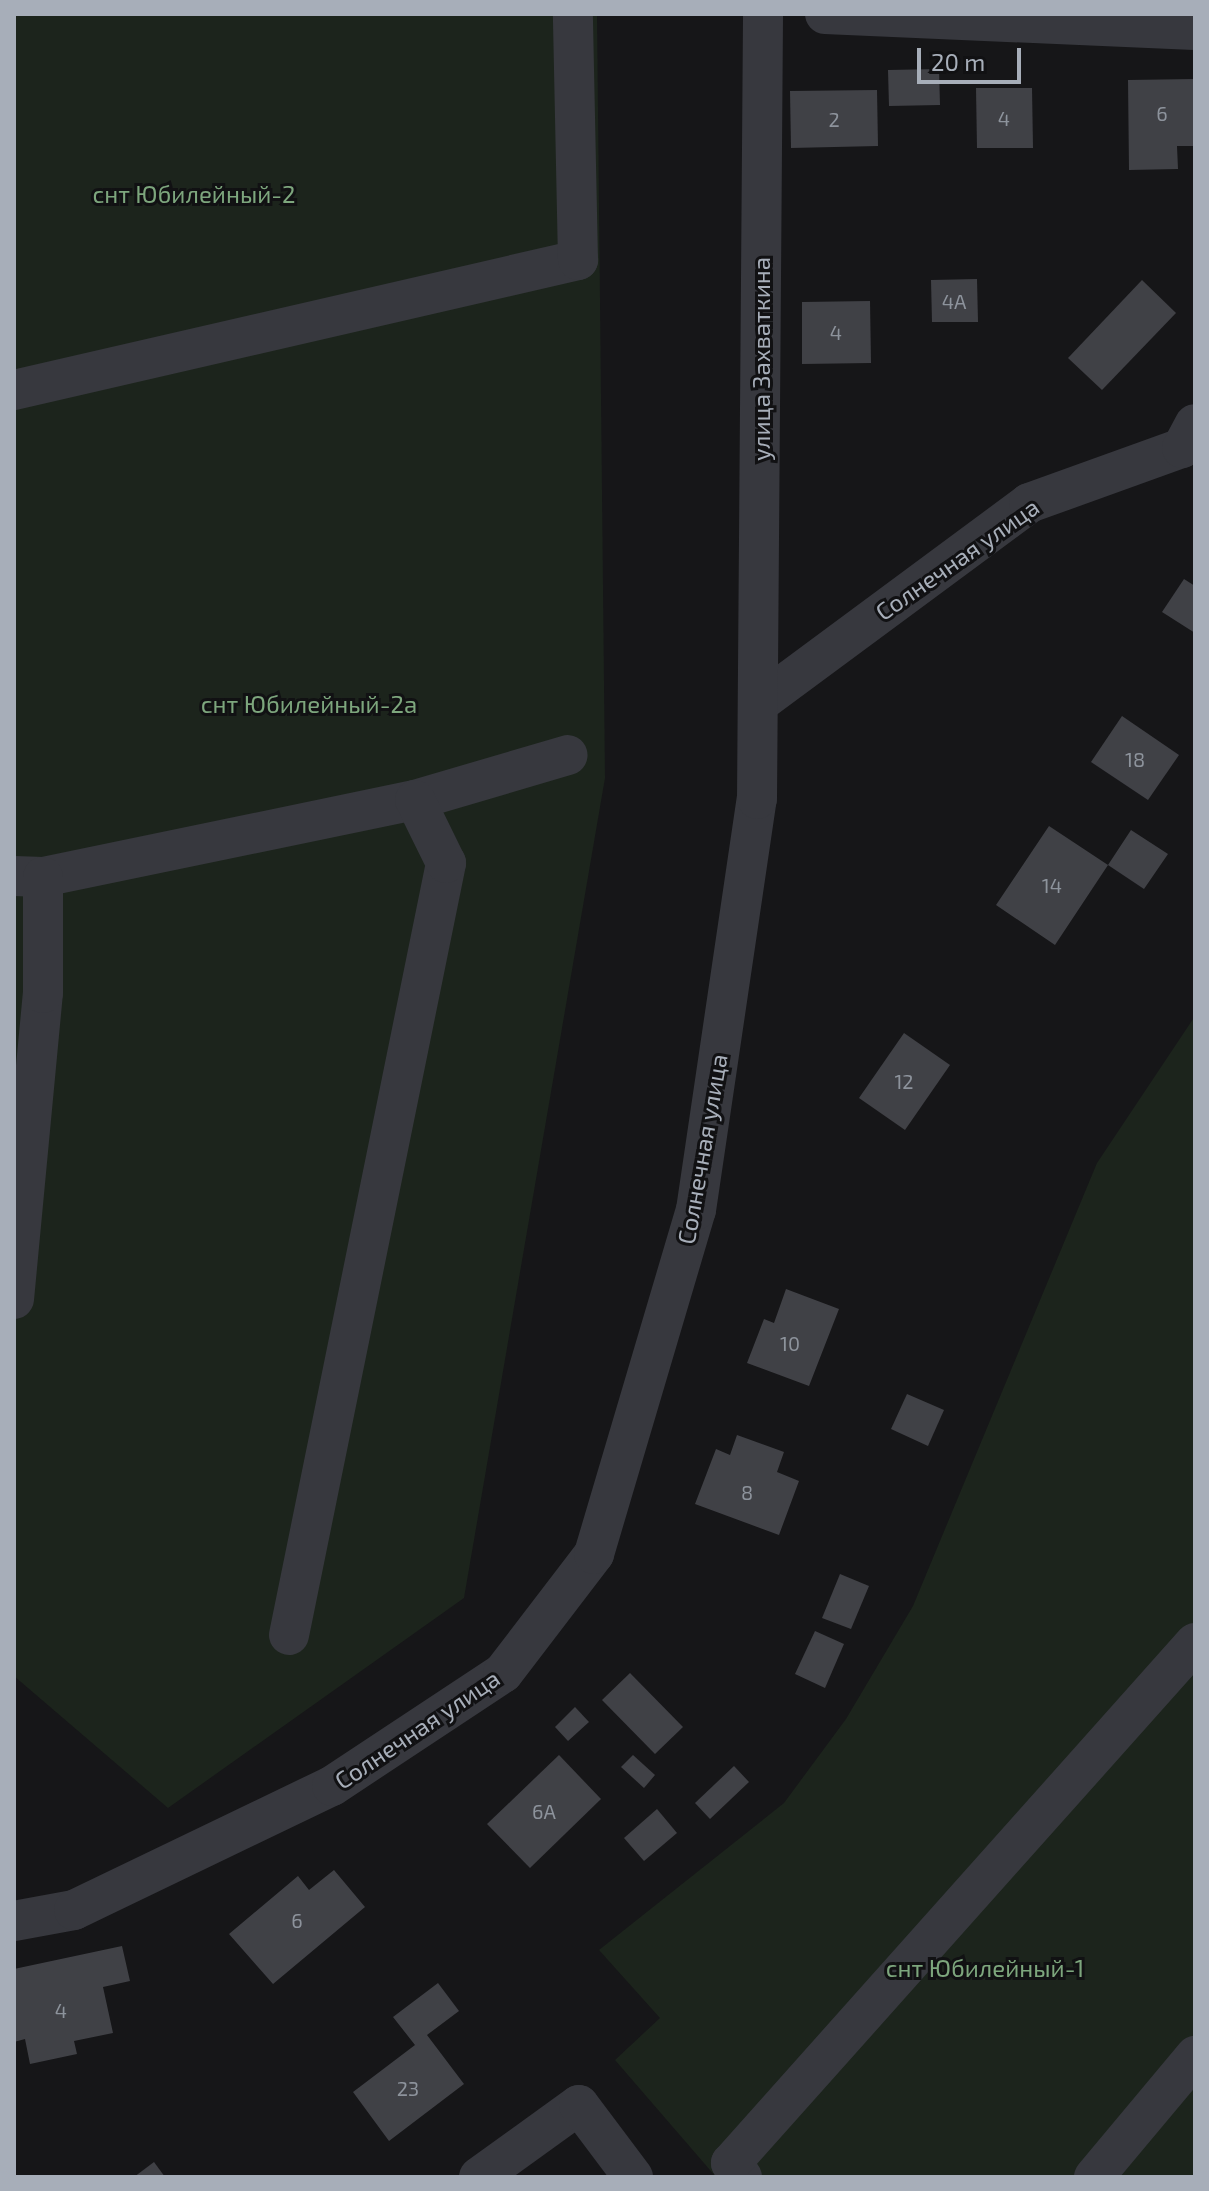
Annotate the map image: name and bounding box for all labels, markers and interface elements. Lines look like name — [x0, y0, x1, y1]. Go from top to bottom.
scale bar — [921, 32, 1025, 82]
text: 20 m — [931, 47, 985, 76]
house number: 6 — [1156, 101, 1168, 125]
house number: 4 — [998, 106, 1010, 130]
house number: 2 — [828, 107, 840, 131]
park label: снт Юбилейный-2 — [92, 180, 296, 208]
street label: улица Захваткина — [747, 257, 775, 461]
house number: 4А — [942, 289, 966, 313]
house number: 4 — [830, 320, 842, 344]
street label: Солнечная улица — [870, 492, 1044, 626]
park label: снт Юбилейный-2а — [201, 690, 417, 718]
house number: 18 — [1125, 747, 1145, 771]
house number: 14 — [1042, 873, 1062, 897]
street label: Солнечная улица — [671, 1052, 733, 1246]
house number: 12 — [894, 1069, 914, 1093]
house number: 10 — [780, 1331, 800, 1355]
house number: 8 — [741, 1480, 753, 1504]
street label: Солнечная улица — [329, 1663, 505, 1795]
house number: 6А — [532, 1799, 556, 1823]
house number: 6 — [291, 1908, 303, 1932]
park label: снт Юбилейный-1 — [886, 1954, 1084, 1982]
house number: 4 — [55, 1998, 67, 2022]
house number: 23 — [397, 2076, 419, 2100]

